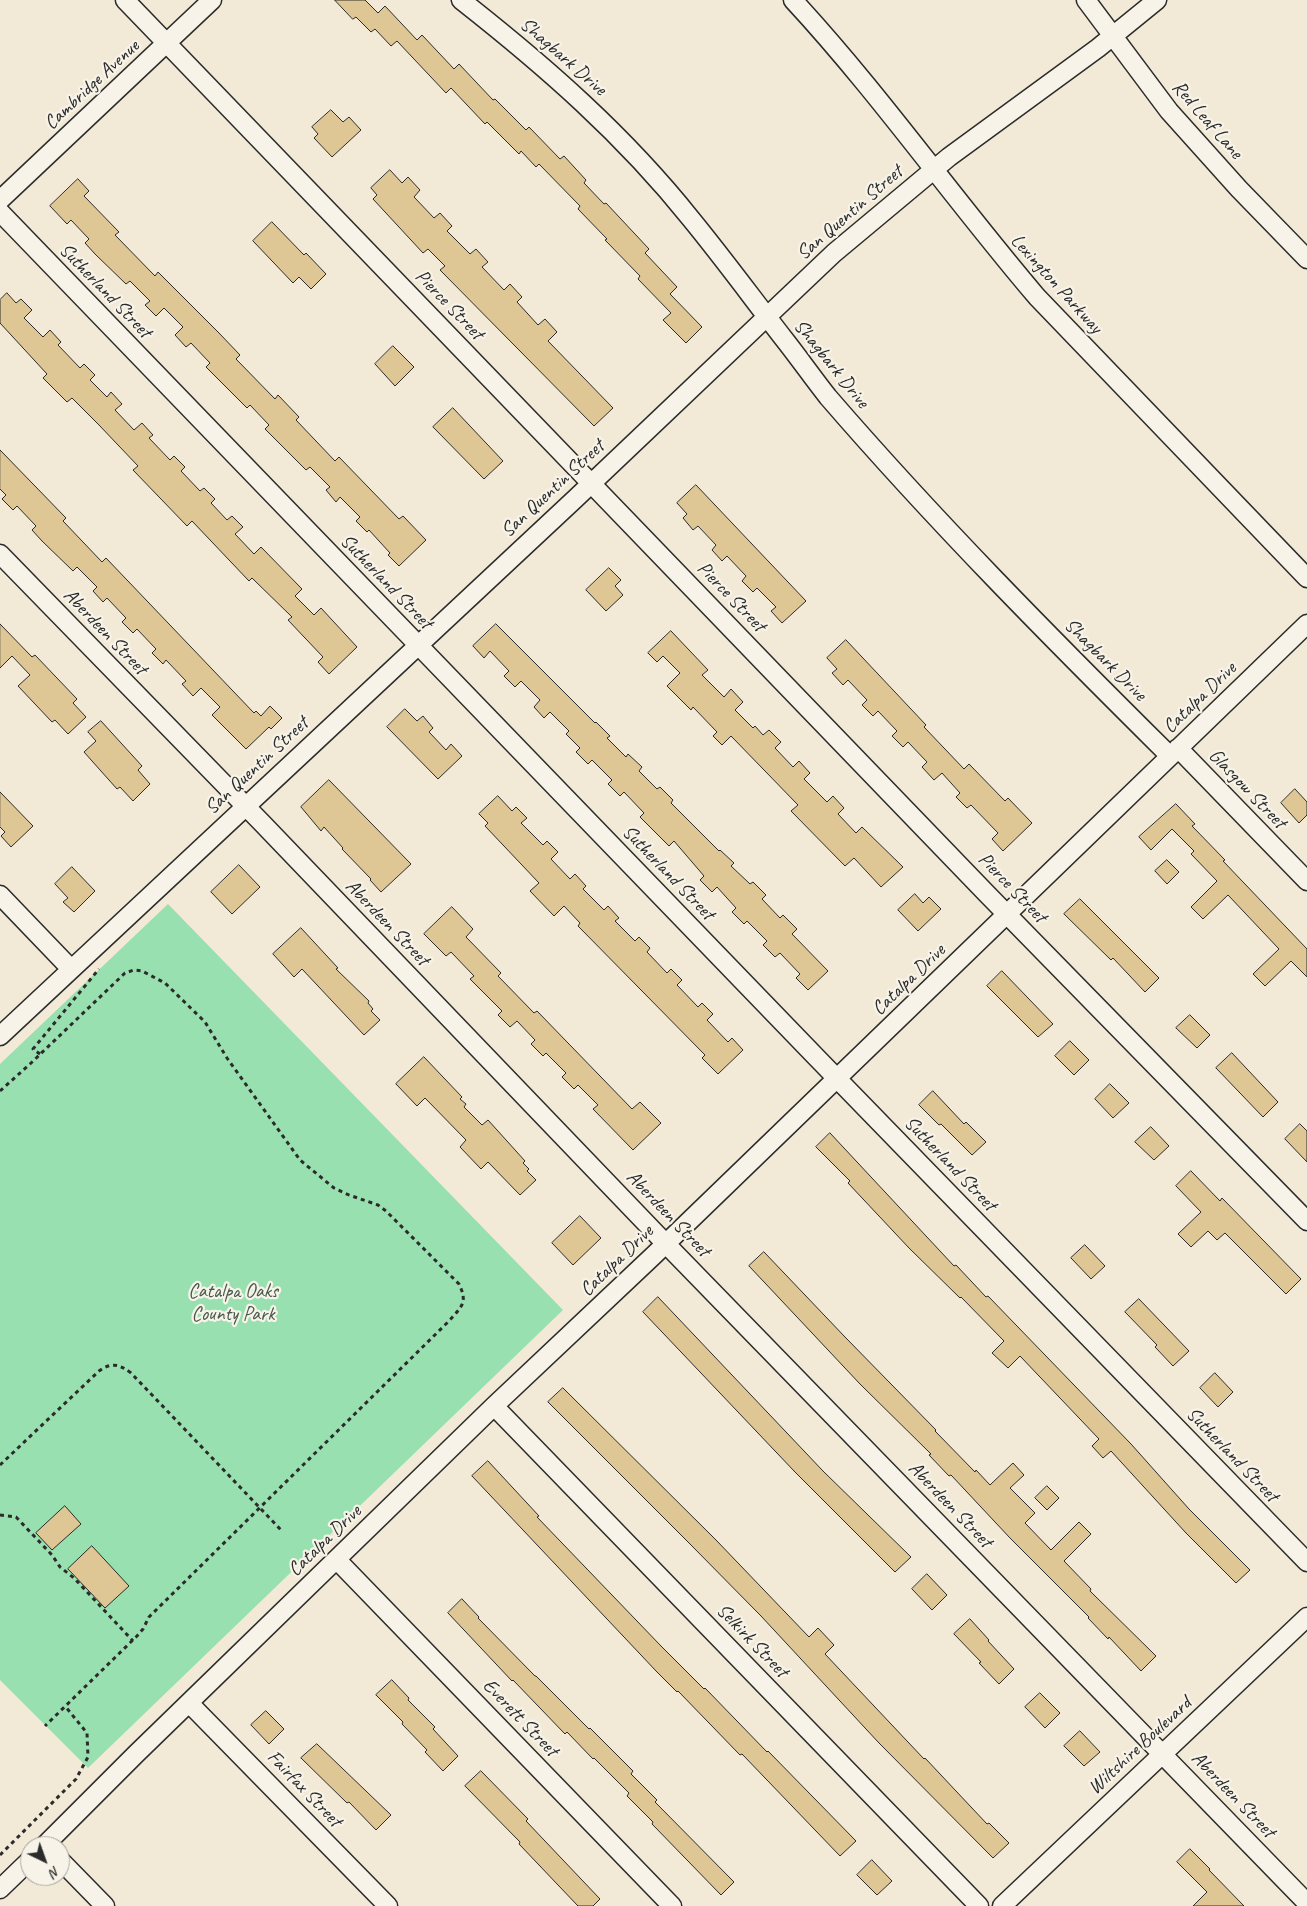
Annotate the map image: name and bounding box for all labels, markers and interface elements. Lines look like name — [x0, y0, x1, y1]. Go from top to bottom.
street label: Shagbark Drive — [515, 13, 611, 101]
street label: Cambridge Avenue — [39, 35, 145, 135]
street label: Red Leaf Lane — [1166, 76, 1248, 164]
street label: San Quentin Street — [792, 160, 908, 266]
street label: Lexington Parkway — [1005, 229, 1107, 339]
street label: Sutherland Street — [54, 238, 156, 344]
street label: Pierce Street — [410, 265, 488, 345]
street label: Shagbark Drive — [788, 315, 874, 413]
street label: San Quentin Street — [496, 435, 610, 543]
street label: Sutherland Street — [335, 529, 437, 635]
street label: Pierce Street — [692, 557, 770, 637]
street label: Aberdeen Street — [58, 584, 152, 680]
street label: Shagbark Drive — [1059, 614, 1151, 706]
street label: Catalpa Drive — [1158, 657, 1242, 739]
street label: San Quentin Street — [200, 712, 314, 820]
street label: Glasgow Street — [1203, 744, 1291, 834]
street label: Sutherland Street — [617, 820, 719, 926]
street label: Pierce Street — [973, 848, 1051, 928]
street label: Aberdeen Street — [340, 875, 434, 971]
street label: Catalpa Drive — [867, 939, 951, 1021]
street label: Sutherland Street — [899, 1111, 1001, 1217]
street label: Aberdeen Street — [621, 1166, 715, 1262]
street label: Catalpa Drive — [575, 1220, 659, 1302]
park label: Catalpa Oaks County Park — [188, 1280, 278, 1327]
street label: Sutherland Street — [1181, 1402, 1283, 1508]
street label: Aberdeen Street — [903, 1457, 997, 1553]
street label: Catalpa Drive — [283, 1500, 367, 1582]
street label: Selkirk Street — [711, 1599, 793, 1683]
street label: Everett Street — [477, 1674, 563, 1762]
street label: Wiltshire Boulevard — [1083, 1692, 1197, 1800]
street label: Fairfax Street — [262, 1746, 346, 1832]
street label: Aberdeen Street — [1186, 1747, 1280, 1843]
north arrow — [20, 1836, 70, 1886]
text: N — [46, 1863, 64, 1881]

